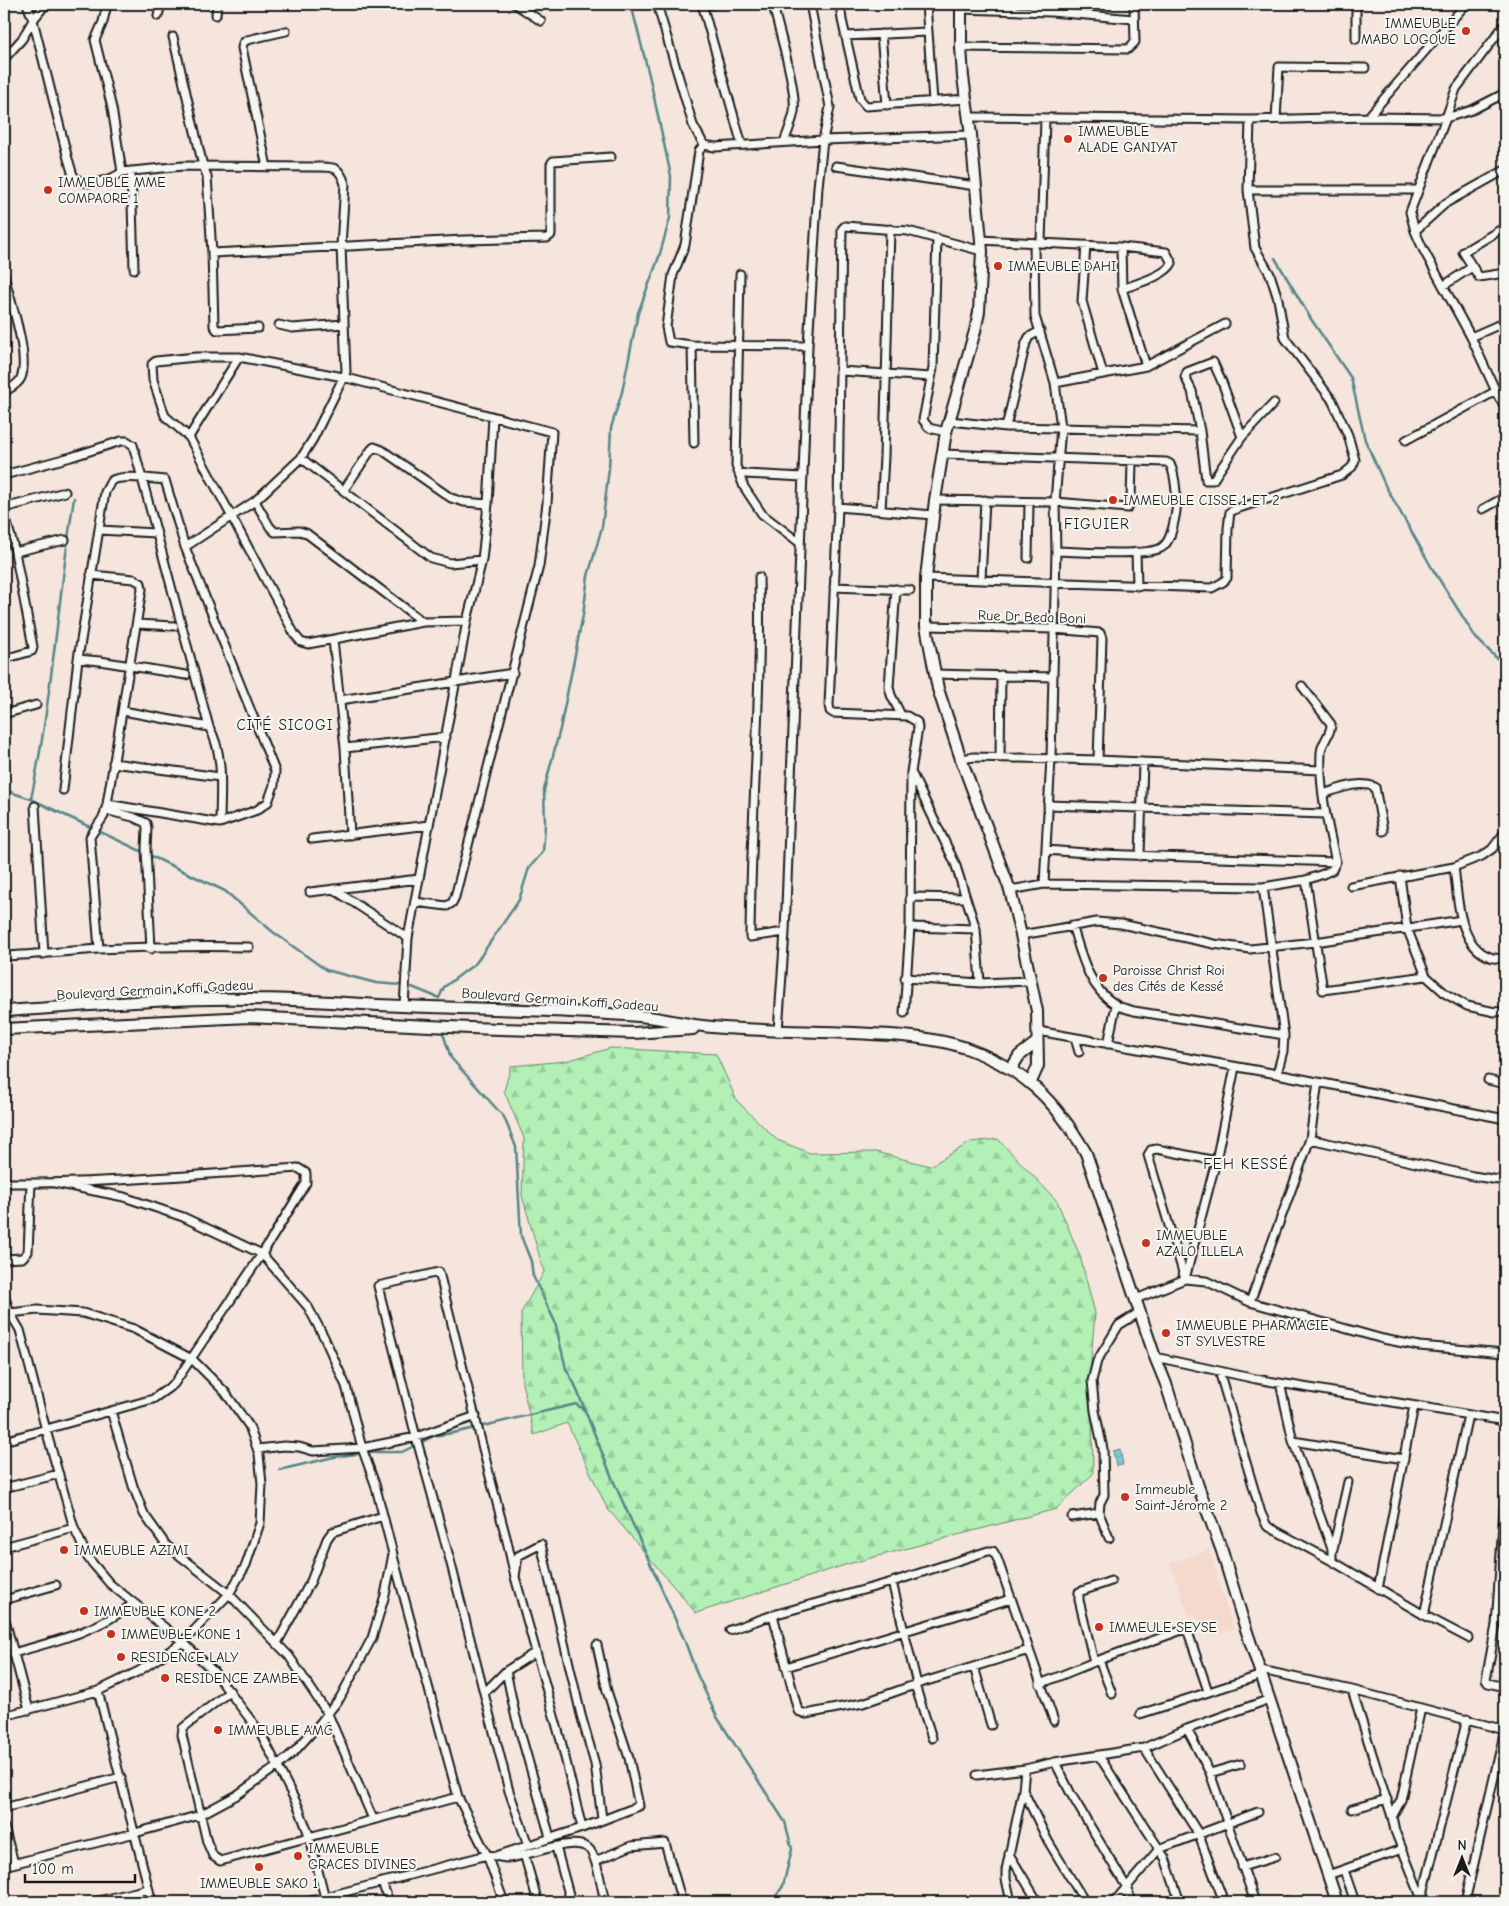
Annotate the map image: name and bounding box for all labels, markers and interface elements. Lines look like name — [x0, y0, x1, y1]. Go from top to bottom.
place label: IMMEUBLE MABO LOGOUE — [1361, 15, 1456, 48]
marker: IMMEUBLE MABO LOGOUE — [1460, 25, 1472, 37]
place label: IMMEUBLE ALADE GANIYAT — [1078, 123, 1178, 156]
marker: IMMEUBLE ALADE GANIYAT — [1062, 133, 1074, 145]
place label: IMMEUBLE MME COMPAORE 1 — [58, 174, 166, 207]
marker: IMMEUBLE MME COMPAORE 1 — [42, 184, 54, 196]
place label: IMMEUBLE DAHI — [1008, 258, 1116, 275]
marker: IMMEUBLE DAHI — [992, 260, 1004, 272]
place label: IMMEUBLE CISSE 1 ET 2 — [1123, 492, 1280, 509]
marker: IMMEUBLE CISSE 1 ET 2 — [1107, 494, 1119, 506]
district label: FIGUIER — [1064, 515, 1130, 533]
street label: Rue Dr Beda Boni — [978, 607, 1086, 627]
district label: CITÉ SICOGI — [236, 715, 334, 734]
place label: Paroisse Christ Roi des Cités de Kessé — [1113, 962, 1225, 995]
marker: Paroisse Christ Roi des Cités de Kessé — [1097, 972, 1109, 984]
street label: Boulevard Germain Koffi Gadeau — [56, 976, 254, 1004]
street label: Boulevard Germain Koffi Gadeau — [461, 985, 659, 1015]
district label: FEH KESSÉ — [1203, 1154, 1289, 1173]
place label: IMMEUBLE AZALO ILLELA — [1156, 1227, 1244, 1260]
marker: IMMEUBLE AZALO ILLELA — [1140, 1237, 1152, 1249]
place label: IMMEUBLE PHARMACIE ST SYLVESTRE — [1176, 1317, 1329, 1350]
marker: IMMEUBLE PHARMACIE ST SYLVESTRE — [1160, 1327, 1172, 1339]
place label: Immeuble Saint-Jérome 2 — [1135, 1481, 1227, 1514]
marker: Immeuble Saint-Jérome 2 — [1119, 1491, 1131, 1503]
place label: IMMEUBLE AZIMI — [74, 1542, 189, 1559]
marker: IMMEUBLE AZIMI — [58, 1544, 70, 1556]
place label: IMMEUBLE KONE 2 — [94, 1603, 216, 1620]
marker: IMMEUBLE KONE 2 — [78, 1605, 90, 1617]
place label: IMMEULE SEYSE — [1109, 1619, 1217, 1636]
marker: IMMEULE SEYSE — [1093, 1621, 1105, 1633]
place label: IMMEUBLE KONE 1 — [121, 1626, 241, 1643]
marker: IMMEUBLE KONE 1 — [105, 1628, 117, 1640]
place label: RESIDENCE LALY — [131, 1649, 239, 1666]
marker: RESIDENCE LALY — [115, 1651, 127, 1663]
place label: RESIDENCE ZAMBE — [175, 1670, 298, 1687]
marker: RESIDENCE ZAMBE — [159, 1672, 171, 1684]
place label: IMMEUBLE AMC — [228, 1722, 333, 1739]
marker: IMMEUBLE AMC — [212, 1724, 224, 1736]
north arrow — [1436, 1834, 1486, 1884]
text: N — [1457, 1837, 1467, 1854]
place label: IMMEUBLE GRACES DIVINES — [308, 1840, 416, 1873]
marker: IMMEUBLE GRACES DIVINES — [292, 1850, 304, 1862]
scale bar — [25, 1851, 135, 1883]
text: 100 m — [32, 1860, 74, 1878]
marker: IMMEUBLE SAKO 1 — [253, 1861, 265, 1873]
place label: IMMEUBLE SAKO 1 — [200, 1875, 318, 1892]

